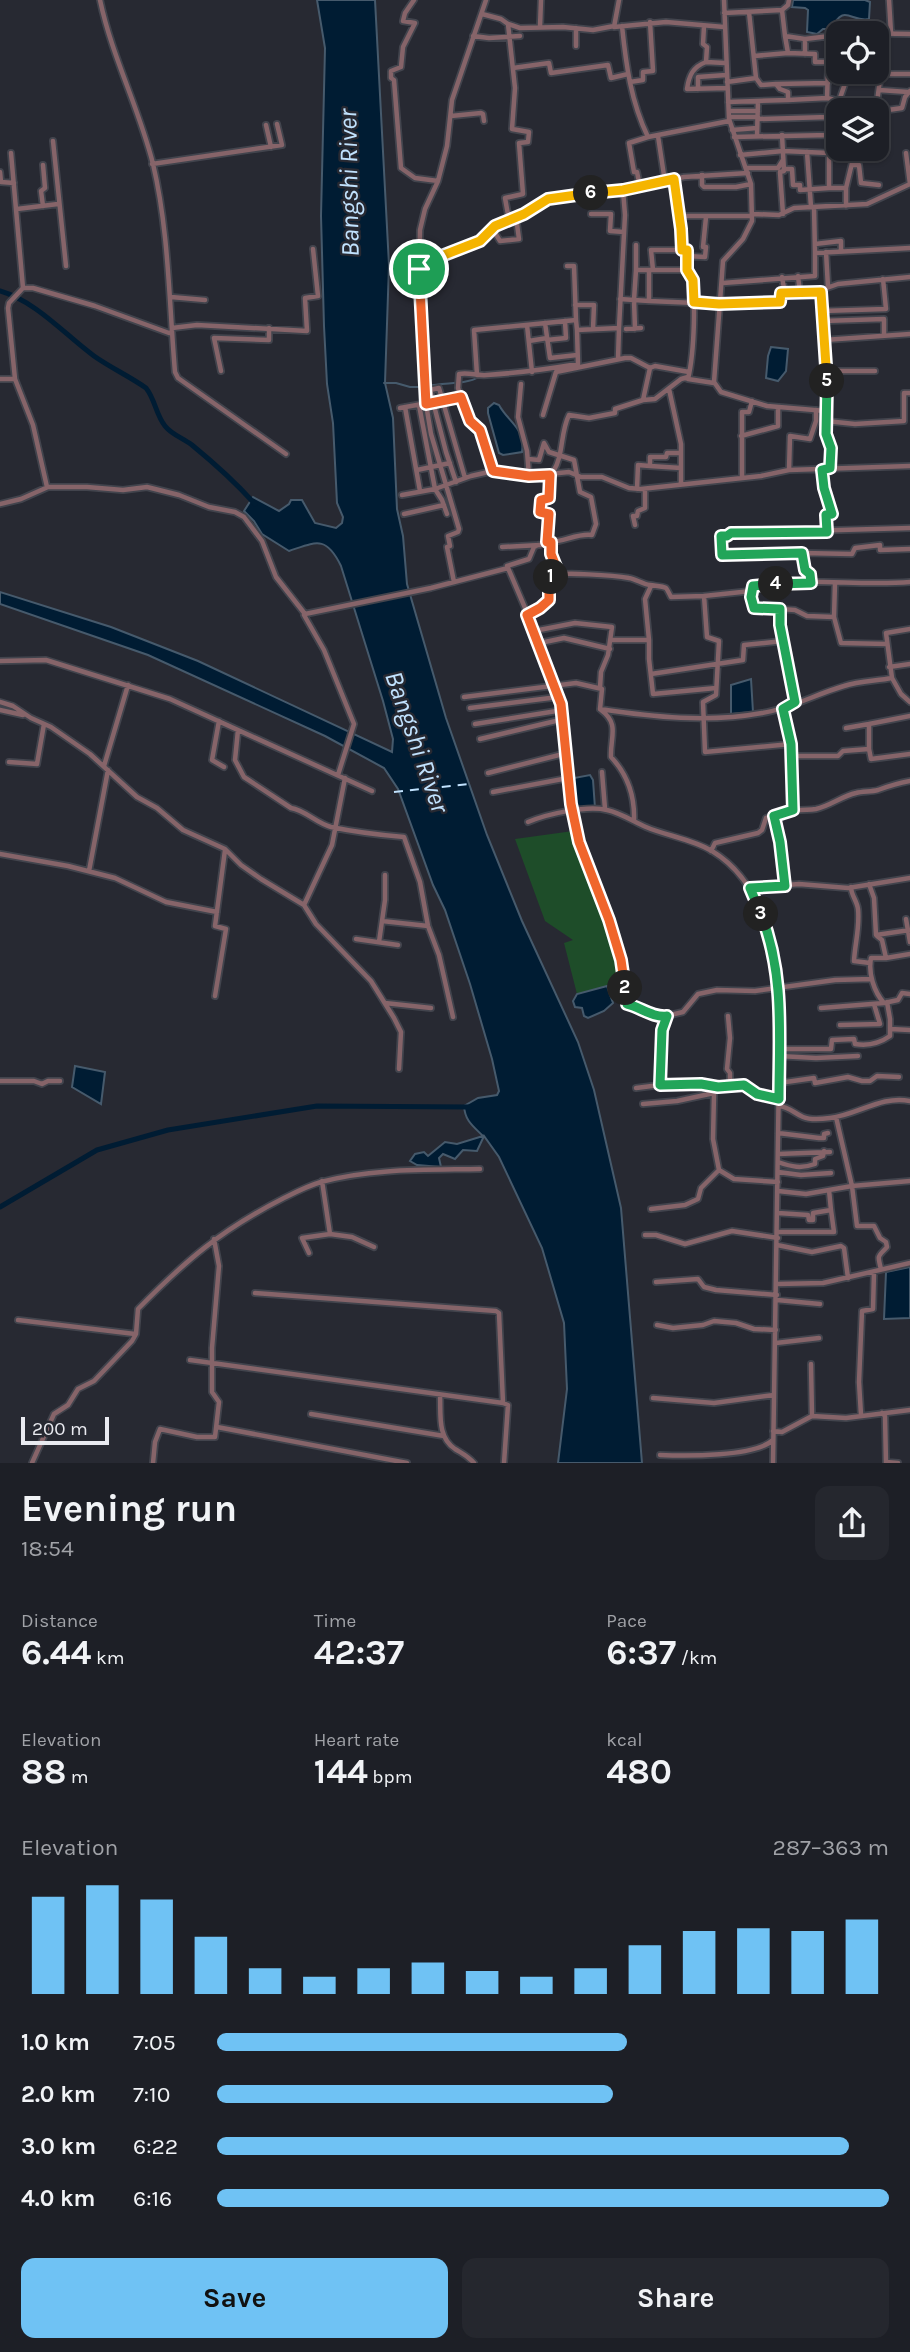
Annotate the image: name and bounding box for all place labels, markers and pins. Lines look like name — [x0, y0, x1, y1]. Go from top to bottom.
pin: 6 — [574, 176, 608, 210]
pin — [389, 239, 449, 299]
pin: 5 — [810, 364, 844, 398]
pin: 1 — [534, 560, 568, 594]
pin: 4 — [758, 566, 794, 602]
pin: 3 — [744, 897, 778, 932]
pin: 2 — [608, 970, 642, 1006]

